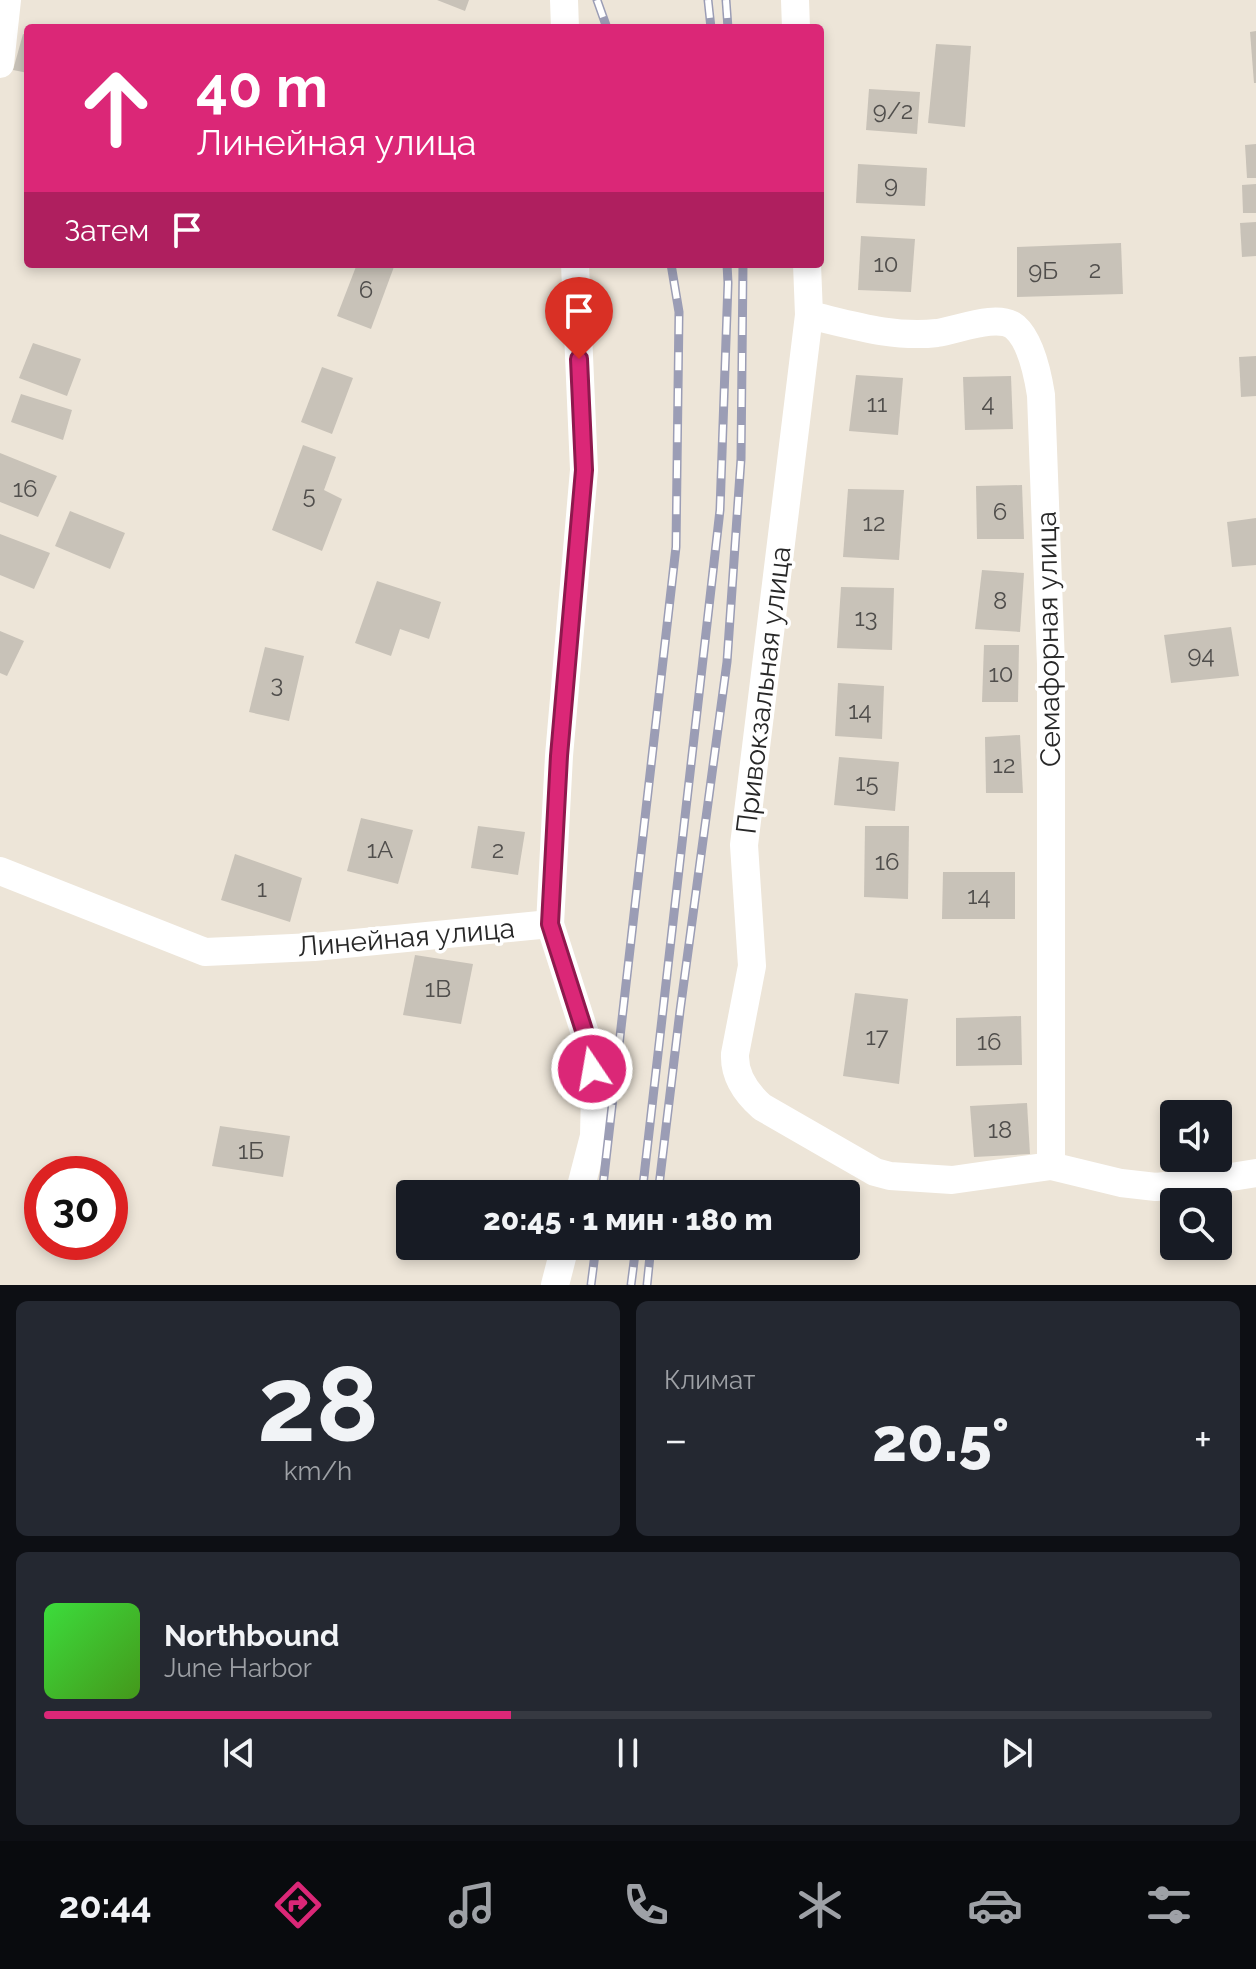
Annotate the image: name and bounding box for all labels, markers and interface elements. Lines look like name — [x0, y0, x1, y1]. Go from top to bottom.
text: 40 m — [196, 54, 328, 120]
icon: ahead — [64, 56, 168, 160]
house number: 9/2 — [873, 96, 913, 125]
text: Линейная улица — [196, 121, 476, 163]
house number: 9 — [884, 170, 898, 199]
icon: arrive — [165, 208, 209, 252]
text: Затем — [64, 213, 149, 248]
house number: 10 — [874, 249, 898, 278]
house number: 2 — [1089, 255, 1101, 284]
house number: 9Б — [1028, 256, 1058, 285]
house number: 6 — [359, 275, 373, 304]
pin — [545, 277, 613, 359]
icon: arrive — [557, 289, 601, 333]
house number: 4 — [981, 388, 995, 417]
house number: 11 — [867, 389, 887, 418]
house number: 16 — [13, 474, 37, 503]
house number: 5 — [302, 480, 316, 509]
house number: 6 — [993, 497, 1007, 526]
house number: 12 — [863, 508, 885, 537]
street label: Семафорная улица — [1030, 511, 1067, 767]
street label: Привокзальная улица — [729, 544, 798, 836]
house number: 8 — [993, 586, 1007, 615]
house number: 13 — [854, 603, 878, 632]
house number: 94 — [1187, 640, 1215, 669]
house number: 10 — [989, 659, 1013, 688]
house number: 3 — [271, 669, 283, 698]
house number: 14 — [848, 696, 872, 725]
house number: 12 — [993, 750, 1015, 779]
house number: 15 — [855, 768, 879, 797]
house number: 1А — [367, 835, 393, 864]
house number: 2 — [492, 835, 504, 864]
house number: 16 — [875, 847, 899, 876]
house number: 1 — [257, 874, 267, 903]
house number: 14 — [967, 881, 991, 910]
street label: Линейная улица — [296, 912, 516, 963]
house number: 1В — [425, 974, 451, 1003]
house number: 17 — [866, 1022, 889, 1051]
position arrow — [550, 1027, 634, 1111]
house number: 16 — [977, 1027, 1001, 1056]
map controls — [1160, 1100, 1232, 1260]
button: sound — [1160, 1100, 1232, 1172]
house number: 18 — [988, 1115, 1012, 1144]
house number: 1Б — [238, 1136, 264, 1165]
speed limit sign: 30 — [24, 1156, 128, 1260]
button: search — [1160, 1188, 1232, 1260]
text: 20:45 · 1 мин · 180 m — [483, 1202, 773, 1237]
text: 28 — [257, 1343, 379, 1465]
text: Климат — [664, 1365, 755, 1395]
text: 20.5° — [872, 1405, 1009, 1475]
text: − — [664, 1414, 688, 1465]
text: + — [1194, 1414, 1212, 1465]
text: km/h — [284, 1456, 352, 1486]
text: Northbound — [164, 1618, 339, 1653]
text: June Harbor — [164, 1653, 312, 1683]
icon: previous — [217, 1731, 261, 1775]
icon: pause — [606, 1731, 650, 1775]
icon: next — [995, 1731, 1039, 1775]
icon: directions — [270, 1877, 326, 1933]
icon: music — [444, 1877, 500, 1933]
icon: phone — [618, 1877, 674, 1933]
icon: climate — [792, 1877, 848, 1933]
icon: car — [967, 1877, 1023, 1933]
icon: filters — [1141, 1877, 1197, 1933]
text: 20:44 — [59, 1884, 152, 1926]

